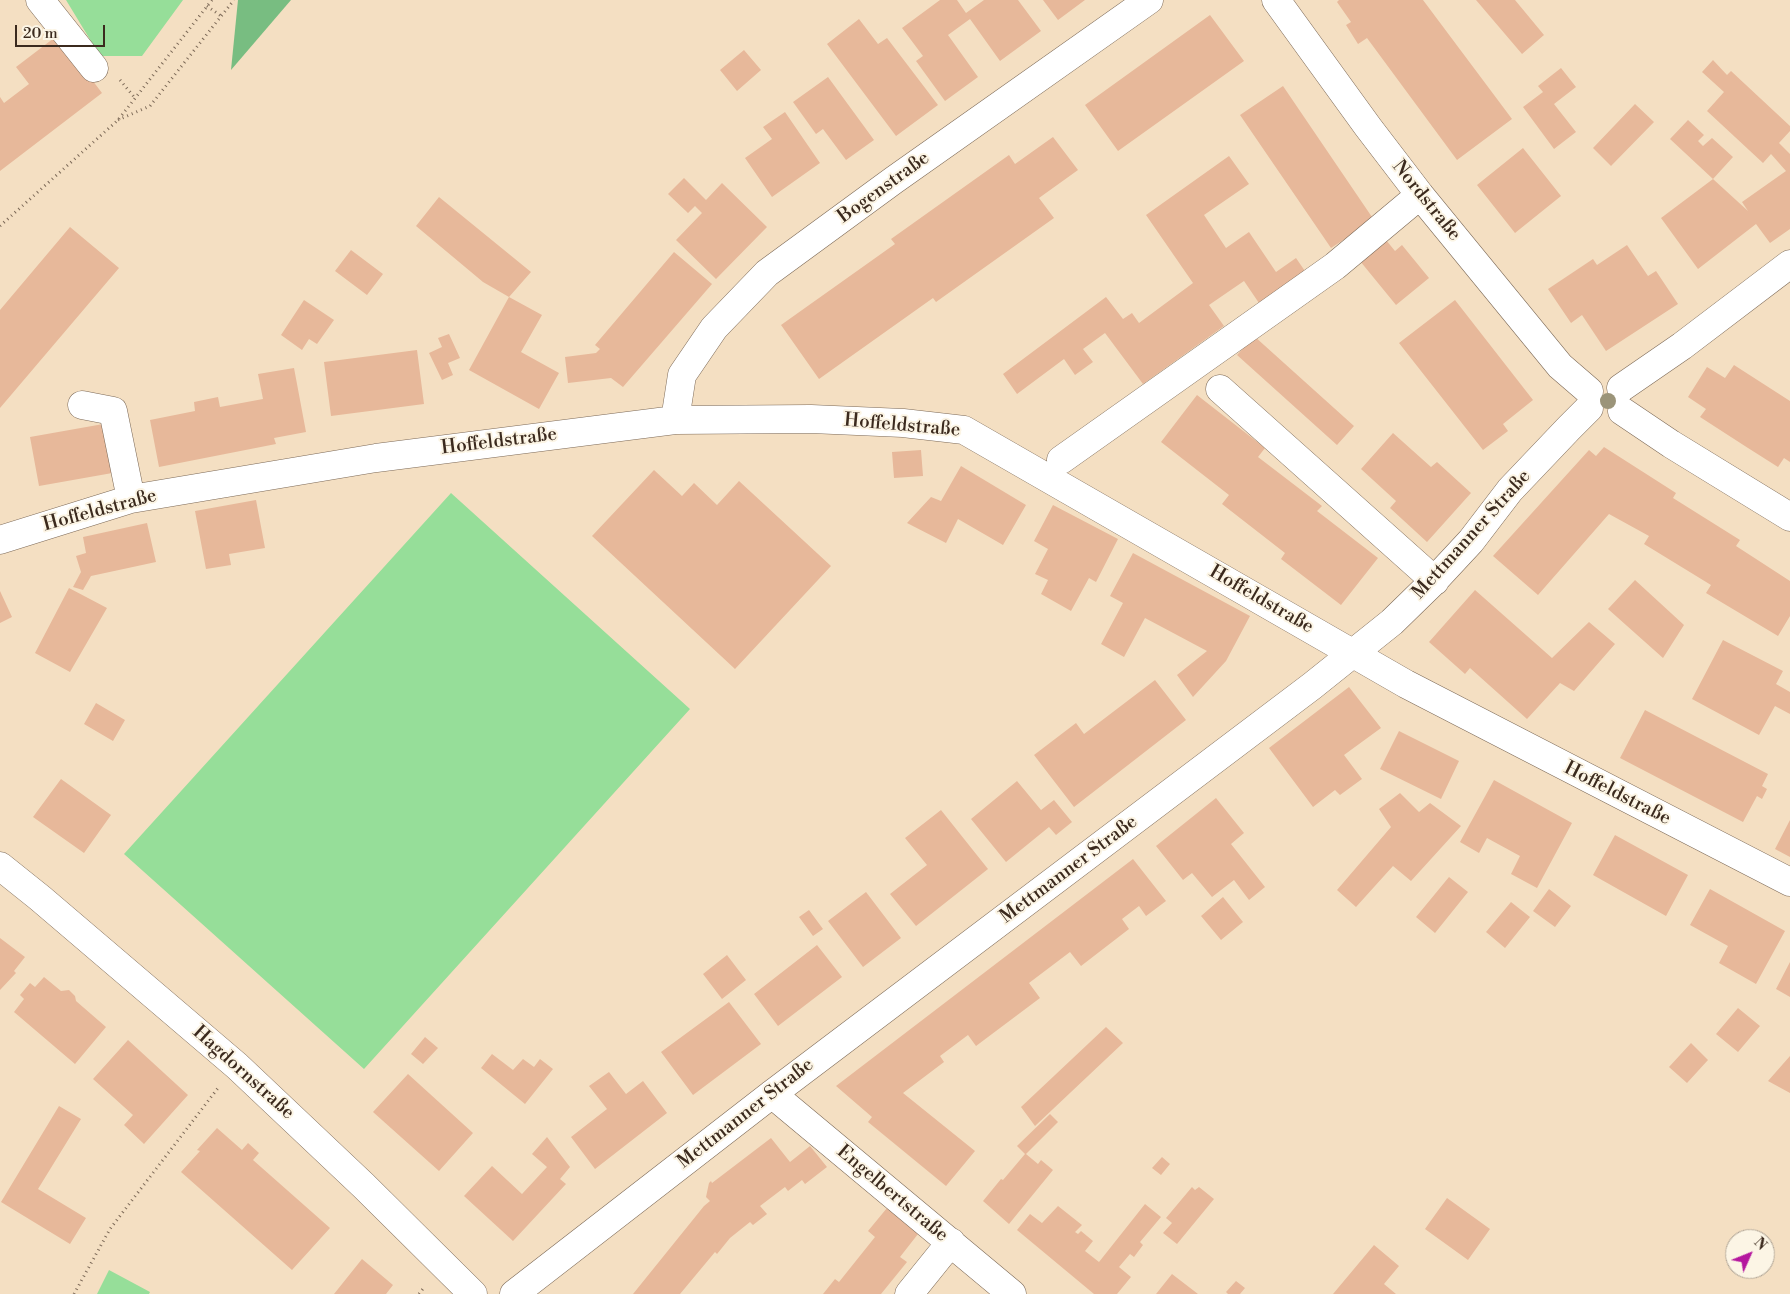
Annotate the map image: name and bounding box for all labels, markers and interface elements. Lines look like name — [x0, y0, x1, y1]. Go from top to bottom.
scale bar — [18, 15, 108, 47]
text: 20 m — [23, 24, 58, 43]
street label: Bogenstraße — [834, 147, 934, 229]
street label: Nordstraße — [1387, 156, 1465, 246]
street label: Hoffeldstraße — [843, 410, 961, 442]
street label: Hoffeldstraße — [440, 424, 558, 460]
street label: Mettmanner Straße — [1408, 466, 1536, 604]
street label: Hoffeldstraße — [41, 485, 159, 537]
street label: Hoffeldstraße — [1205, 561, 1317, 639]
street label: Hoffeldstraße — [1560, 757, 1674, 831]
street label: Mettmanner Straße — [996, 811, 1142, 929]
street label: Hagdornstraße — [187, 1021, 299, 1125]
street label: Mettmanner Straße — [674, 1054, 818, 1174]
street label: Engelbertstraße — [832, 1141, 952, 1247]
north arrow — [1725, 1229, 1775, 1279]
text: N — [1750, 1234, 1770, 1255]

